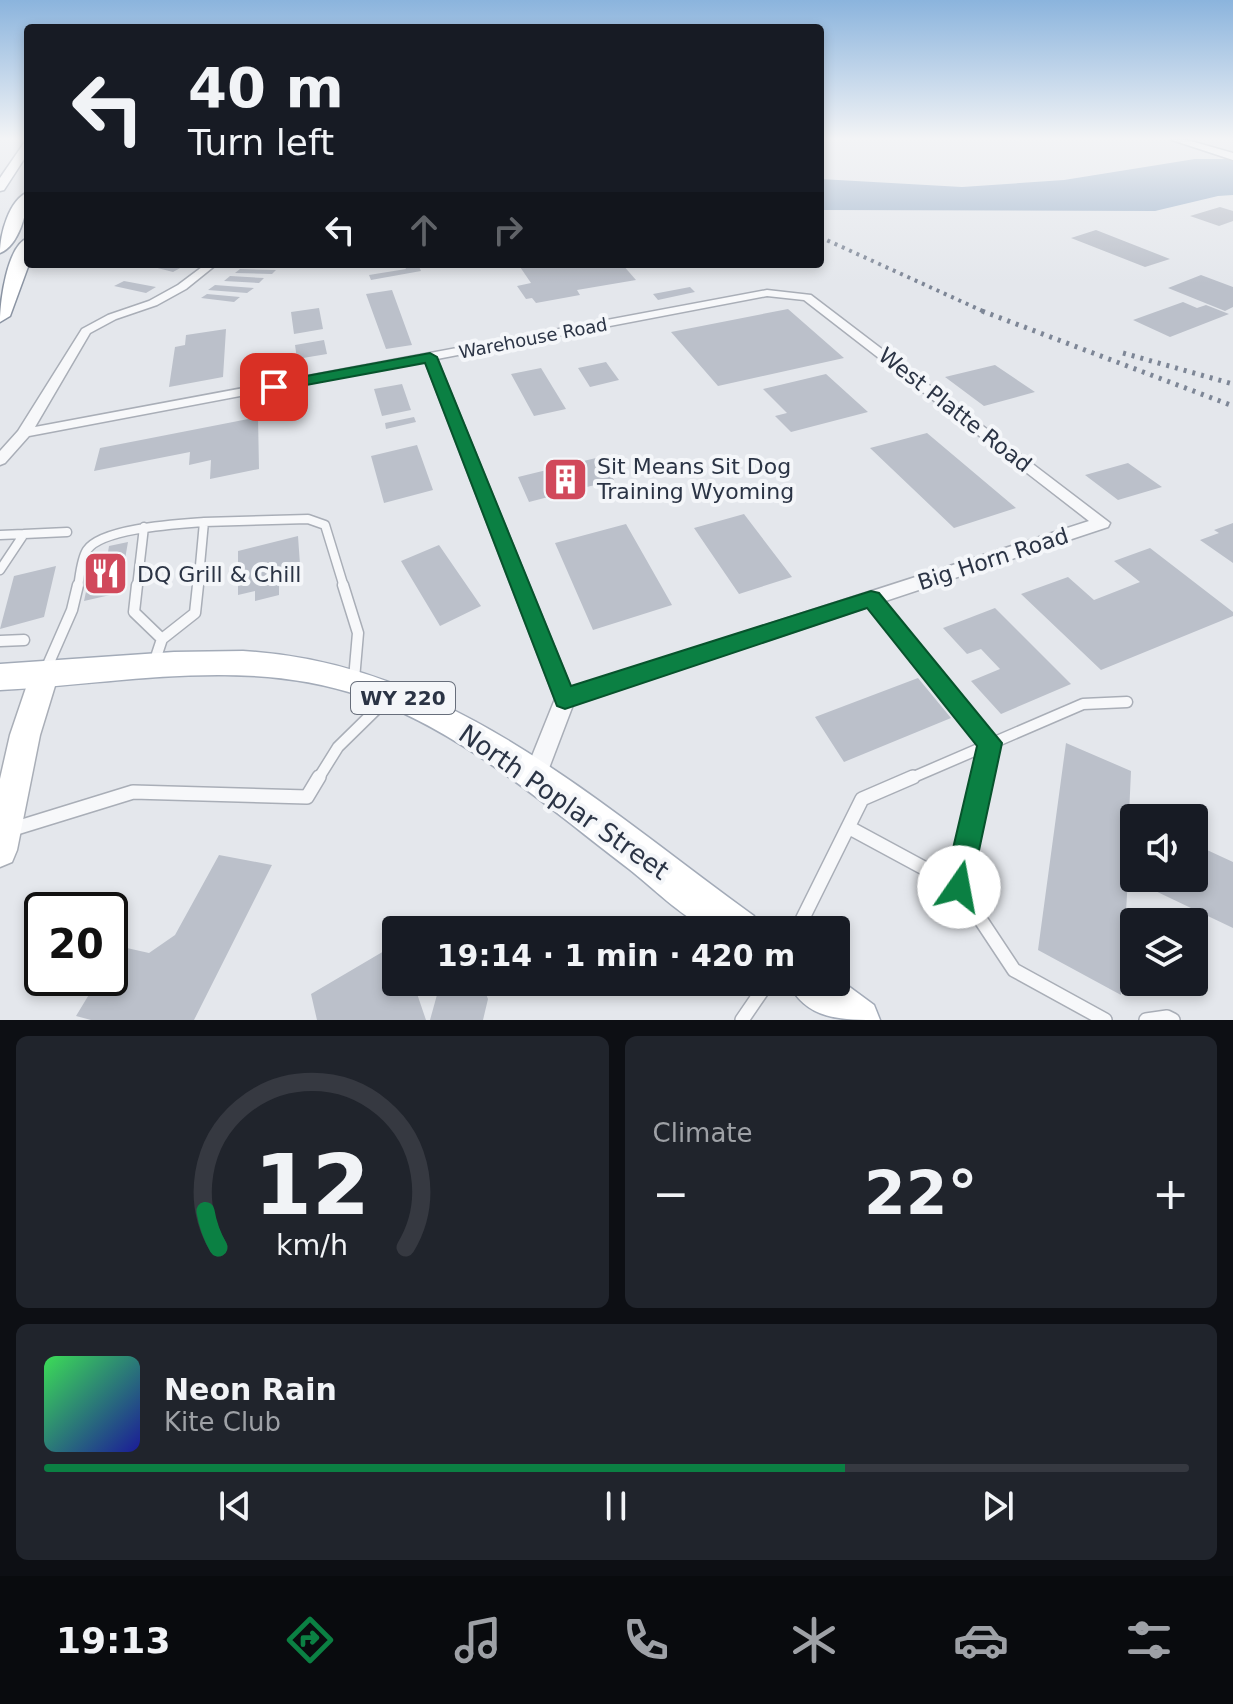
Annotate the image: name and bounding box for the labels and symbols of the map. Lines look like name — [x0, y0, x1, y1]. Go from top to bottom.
street label: Warehouse Road — [457, 313, 609, 363]
street label: West Platte Road — [874, 343, 1036, 477]
pin — [240, 353, 308, 421]
place label: Sit Means Sit Dog Training Wyoming — [596, 454, 794, 504]
building icon: Sit Means Sit Dog Training Wyoming — [542, 455, 590, 503]
street label: Big Horn Road — [914, 523, 1072, 595]
restaurant icon: DQ Grill & Chill — [82, 550, 130, 598]
place label: DQ Grill & Chill — [137, 562, 301, 587]
road number: WY 220 — [351, 682, 455, 714]
street label: North Poplar Street — [453, 718, 675, 886]
position arrow — [917, 845, 1001, 929]
speed limit sign: 20 — [24, 892, 128, 996]

